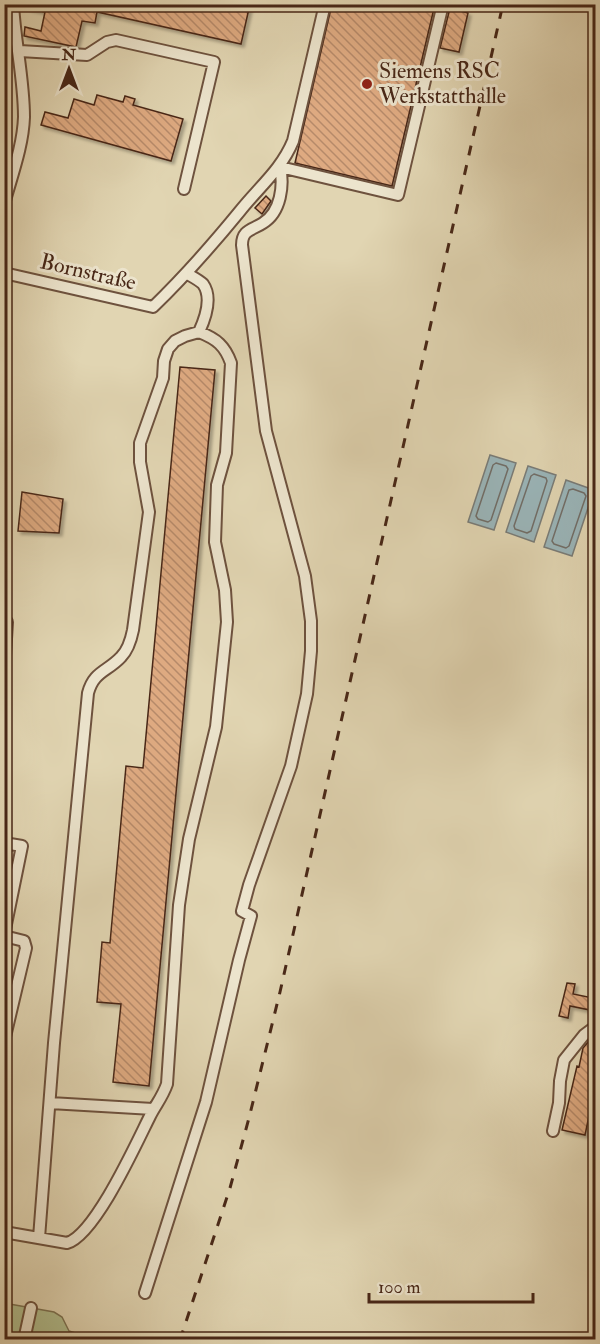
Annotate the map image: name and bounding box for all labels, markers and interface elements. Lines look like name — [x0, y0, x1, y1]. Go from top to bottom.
north arrow — [39, 39, 99, 99]
text: N — [61, 45, 77, 65]
place label: Siemens RSC Werkstatthalle — [378, 57, 506, 110]
marker: Siemens RSC Werkstatthalle — [360, 77, 374, 91]
street label: Bornstraße — [37, 247, 139, 297]
scale bar — [369, 1266, 532, 1304]
text: 100 m — [378, 1276, 421, 1299]

